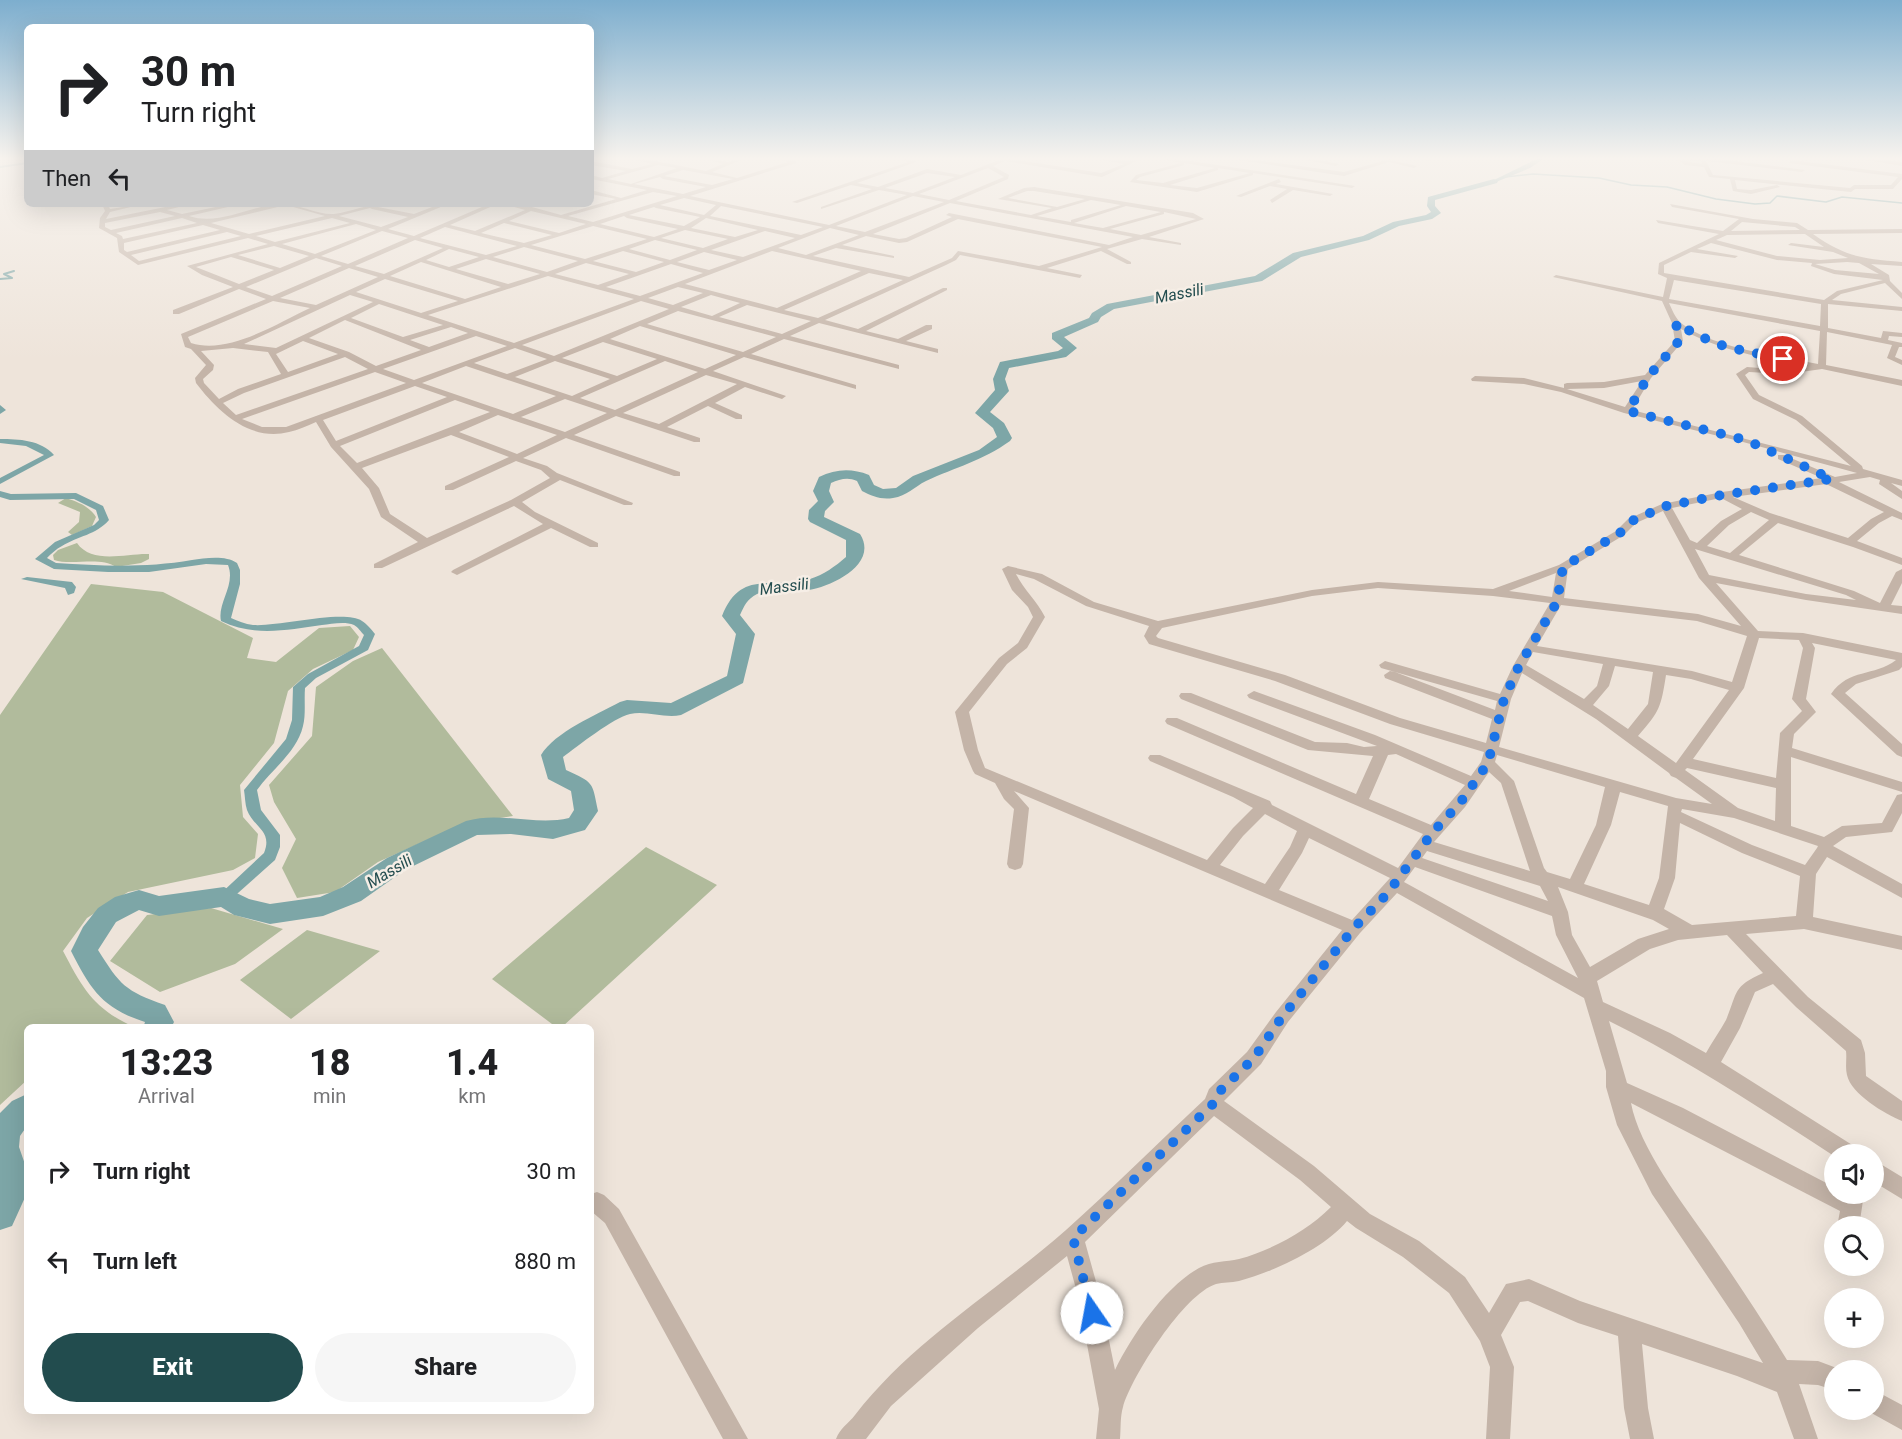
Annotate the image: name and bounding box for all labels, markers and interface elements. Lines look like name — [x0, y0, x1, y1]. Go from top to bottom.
text: 30 m — [141, 47, 236, 96]
icon: right — [42, 48, 120, 126]
text: Turn right — [141, 97, 256, 129]
icon: left — [103, 162, 136, 195]
text: Then — [42, 166, 91, 191]
water label: Massili — [1153, 279, 1205, 308]
pin — [1757, 333, 1808, 384]
icon: arrive — [1766, 342, 1799, 375]
water label: Massili — [758, 574, 810, 599]
water label: Massili — [363, 850, 415, 892]
text: 13:23 — [120, 1042, 213, 1084]
text: 18 — [309, 1042, 350, 1084]
text: 1.4 — [446, 1042, 498, 1084]
text: Arrival — [138, 1084, 195, 1108]
text: min — [313, 1084, 346, 1108]
text: km — [458, 1084, 486, 1108]
map controls — [1824, 1144, 1884, 1420]
button: sound — [1824, 1144, 1884, 1204]
icon: right — [42, 1155, 75, 1188]
text: Turn right — [93, 1159, 190, 1184]
text: 30 m — [527, 1159, 576, 1184]
button: search — [1824, 1216, 1884, 1276]
icon: left — [42, 1245, 75, 1278]
text: Turn left — [93, 1249, 177, 1274]
text: 880 m — [514, 1249, 576, 1274]
position arrow — [1060, 1281, 1124, 1345]
button: + — [1824, 1288, 1884, 1348]
button: Exit — [42, 1333, 303, 1402]
button: Share — [315, 1333, 576, 1402]
button: − — [1824, 1360, 1884, 1420]

